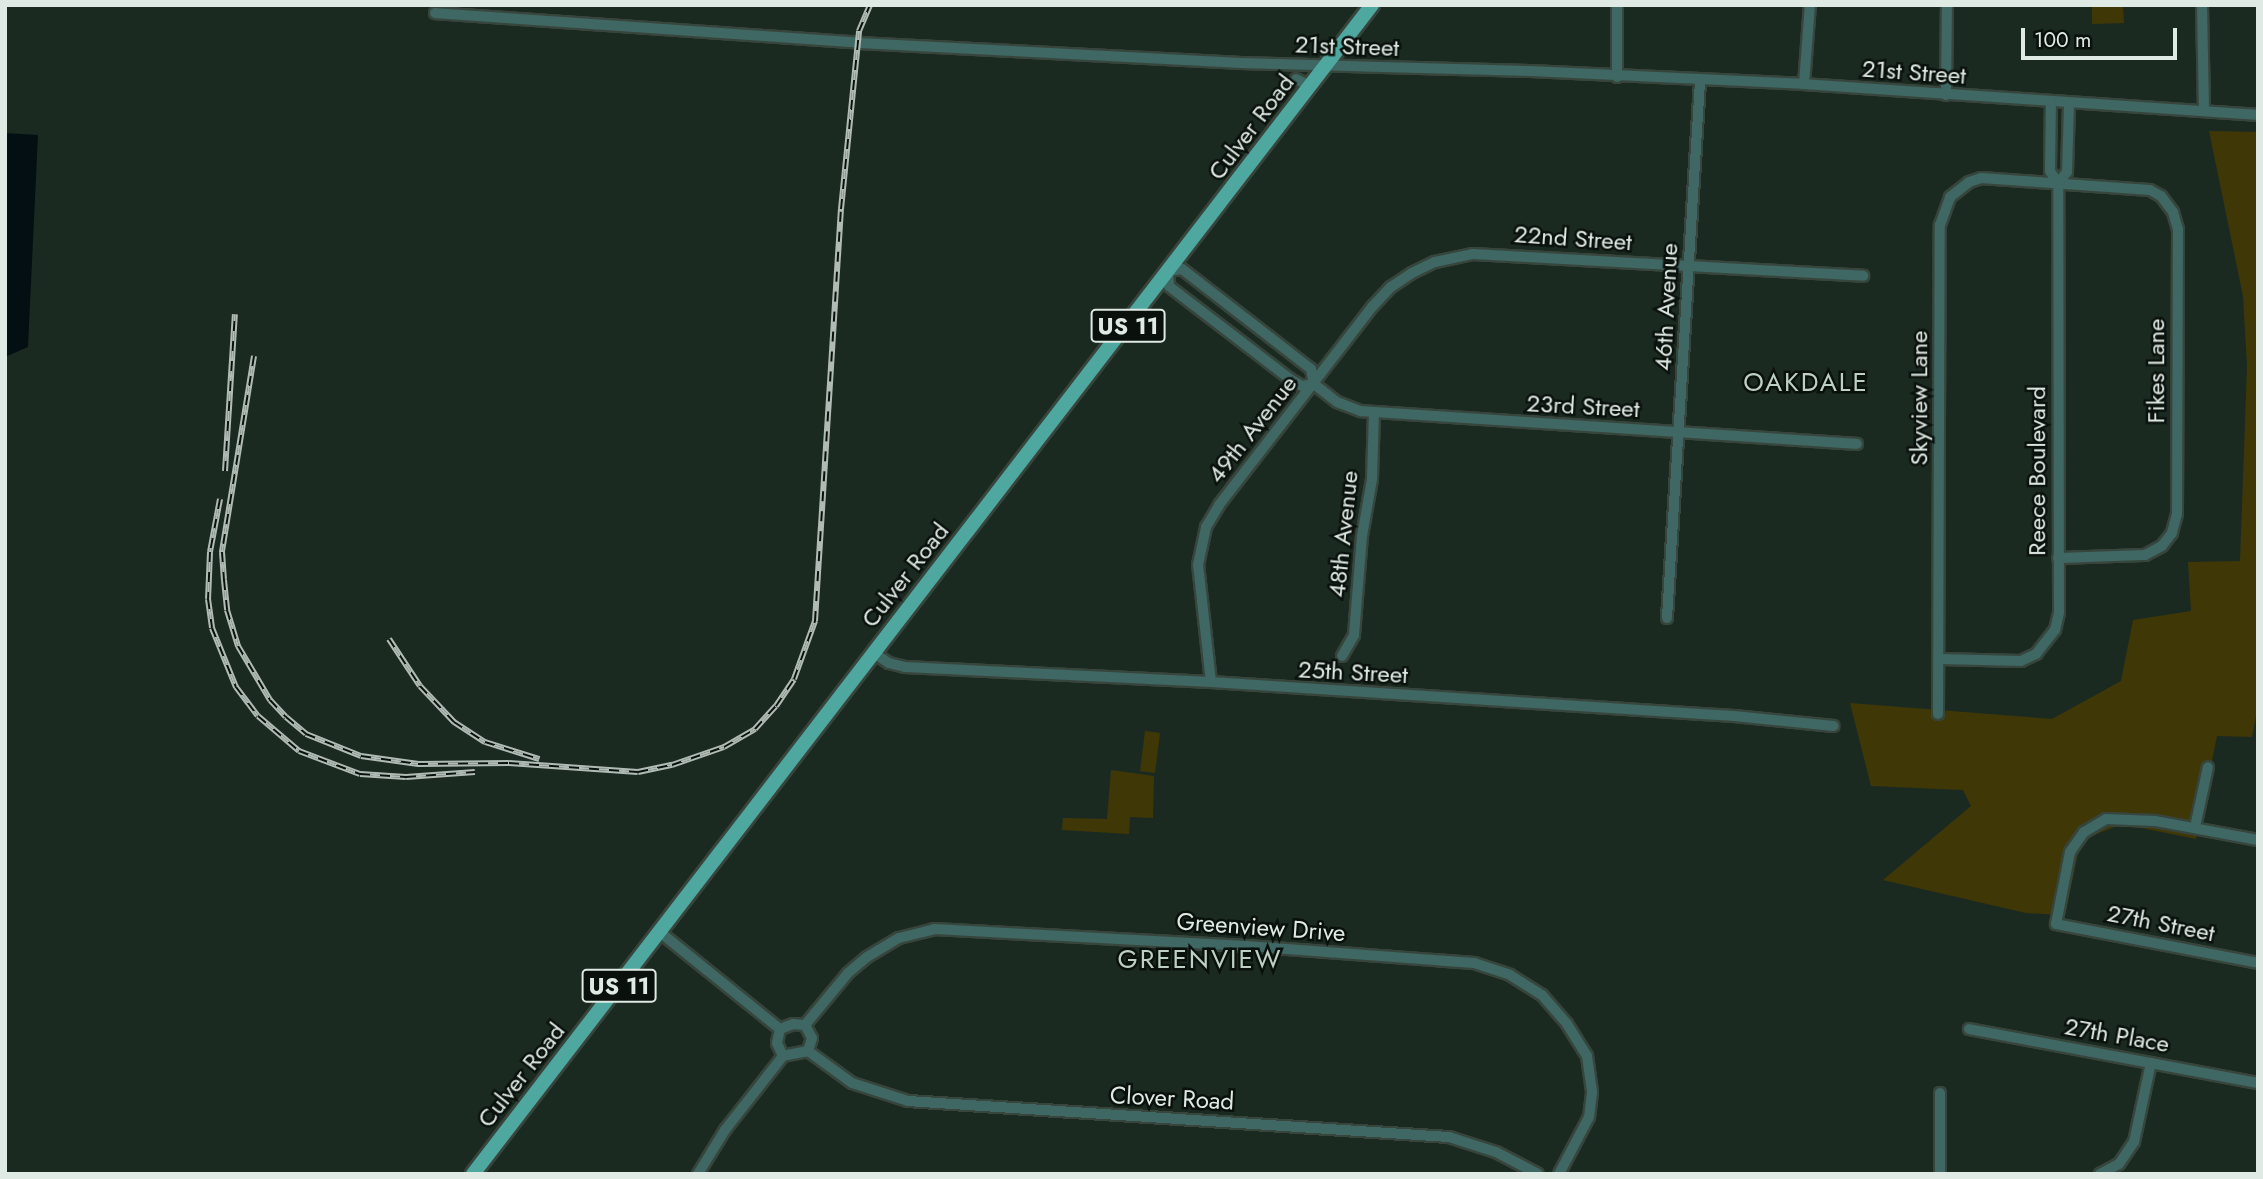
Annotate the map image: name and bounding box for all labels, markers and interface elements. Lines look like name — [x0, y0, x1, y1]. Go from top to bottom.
scale bar — [2025, 14, 2181, 58]
text: 100 m — [2034, 25, 2091, 55]
street label: 21st Street — [1294, 30, 1400, 62]
street label: 21st Street — [1861, 54, 1967, 90]
street label: Culver Road — [1202, 69, 1300, 185]
street label: 22nd Street — [1513, 220, 1633, 256]
street label: 46th Avenue — [1648, 242, 1684, 372]
road number: US 11 — [1090, 306, 1166, 346]
street label: Fikes Lane — [2142, 319, 2170, 423]
street label: Skyview Lane — [1905, 331, 1933, 465]
district label: OAKDALE — [1744, 367, 1868, 399]
street label: 49th Avenue — [1201, 370, 1303, 488]
street label: Reece Boulevard — [2023, 386, 2051, 556]
street label: 23rd Street — [1526, 389, 1640, 423]
street label: 48th Avenue — [1322, 469, 1364, 599]
street label: Culver Road — [855, 517, 955, 633]
street label: 25th Street — [1297, 655, 1409, 689]
street label: 27th Street — [2105, 898, 2217, 948]
street label: Greenview Drive — [1176, 907, 1346, 947]
district label: GREENVIEW — [1119, 944, 1281, 976]
road number: US 11 — [580, 967, 658, 1006]
street label: 27th Place — [2062, 1012, 2172, 1058]
street label: Culver Road — [471, 1017, 571, 1133]
street label: Clover Road — [1109, 1080, 1235, 1116]

